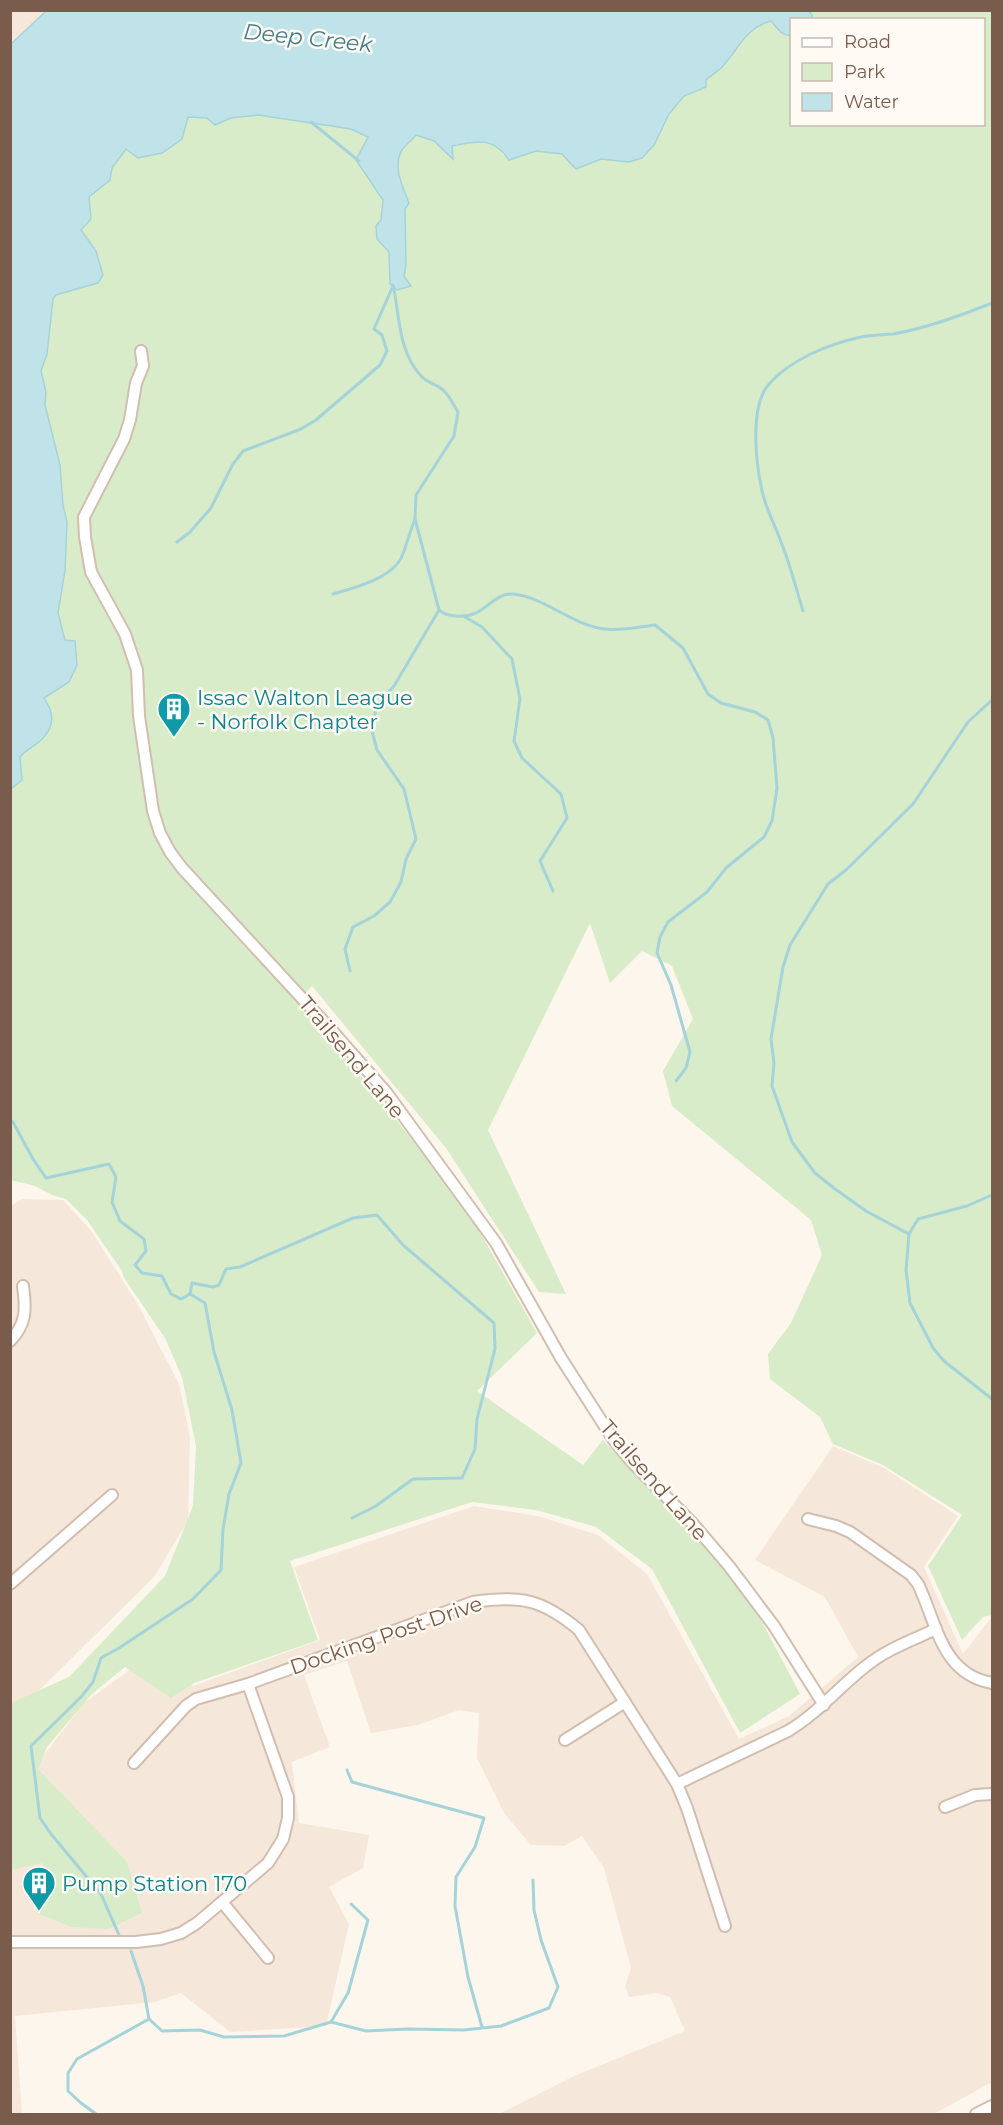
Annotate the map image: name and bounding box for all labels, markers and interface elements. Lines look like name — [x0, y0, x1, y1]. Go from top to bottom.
water label: Deep Creek — [242, 18, 375, 58]
legend — [790, 18, 985, 126]
text: Road — [844, 31, 891, 53]
text: Park — [844, 61, 885, 83]
text: Water — [844, 91, 899, 113]
place label: Issac Walton League - Norfolk Chapter — [197, 685, 413, 734]
building icon: Issac Walton League - Norfolk Chapter — [156, 691, 192, 738]
street label: Trailsend Lane — [294, 991, 410, 1123]
street label: Trailsend Lane — [595, 1415, 713, 1545]
street label: Docking Post Drive — [287, 1590, 485, 1680]
building icon: Pump Station 170 — [21, 1865, 57, 1912]
place label: Pump Station 170 — [62, 1871, 247, 1896]

